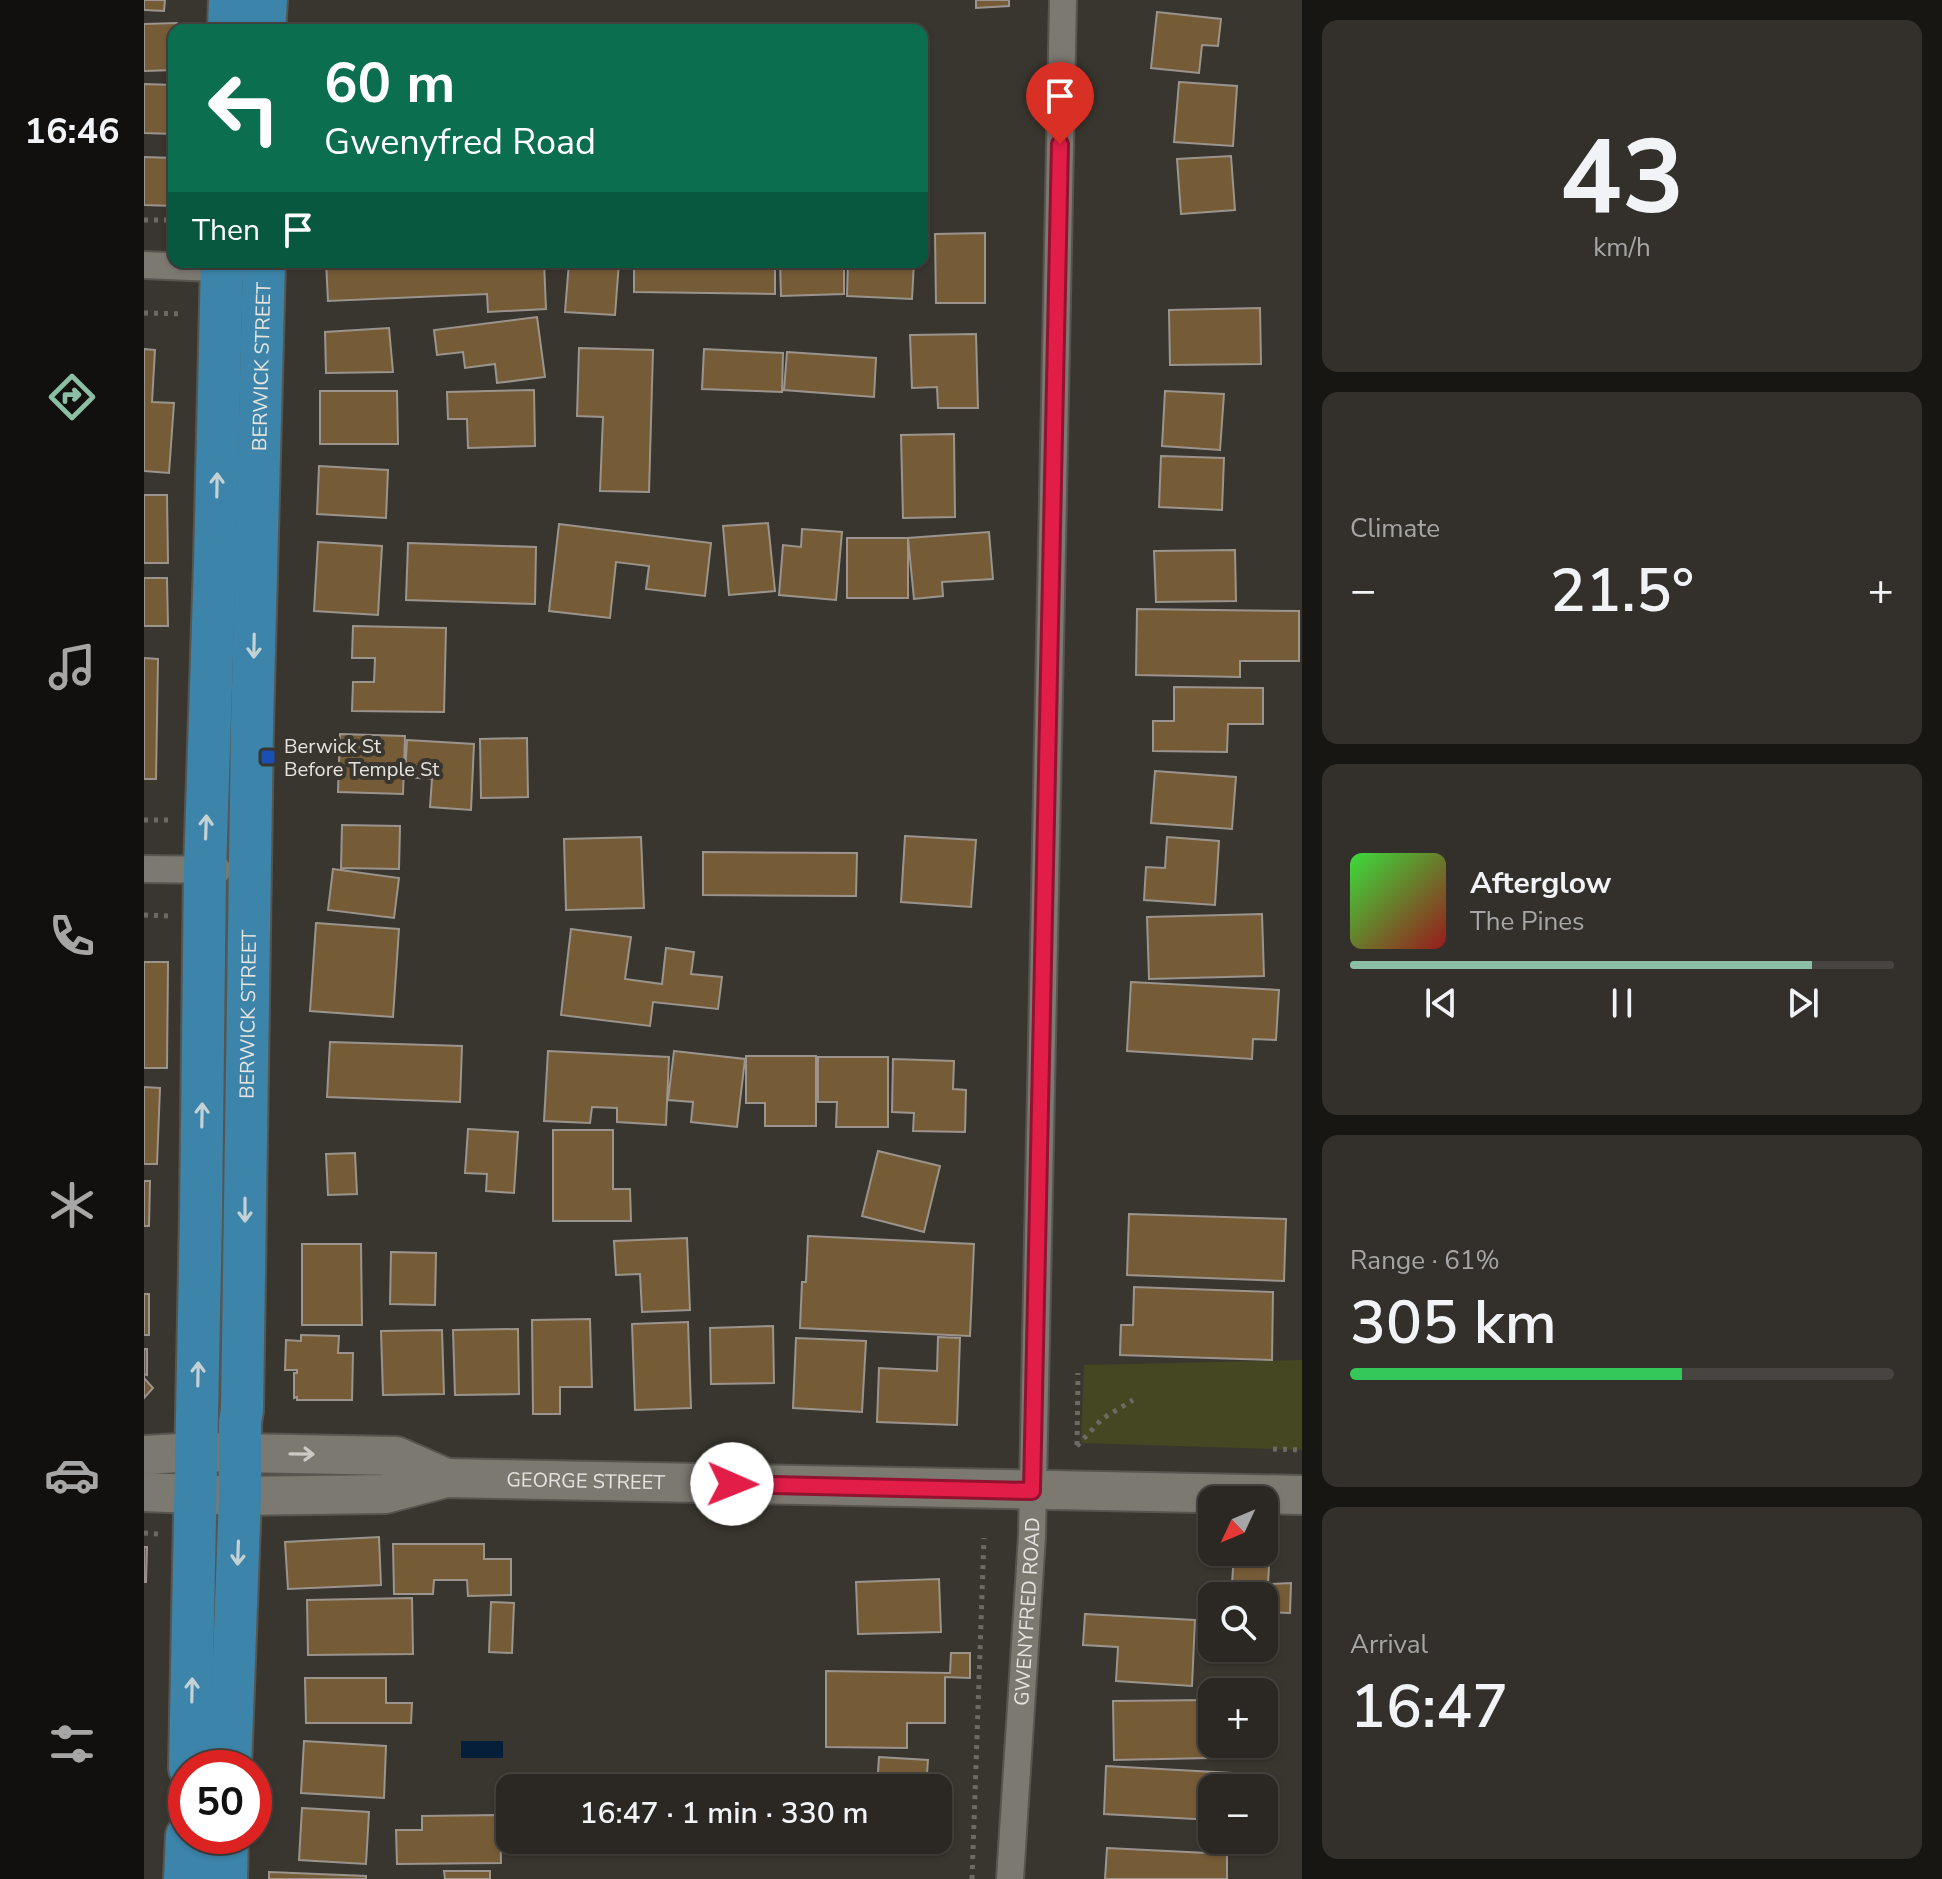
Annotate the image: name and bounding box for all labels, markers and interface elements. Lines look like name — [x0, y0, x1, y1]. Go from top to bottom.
text: 60 m — [324, 45, 455, 122]
icon: left — [192, 56, 296, 160]
pin — [1026, 62, 1094, 144]
icon: arrive — [1038, 74, 1082, 118]
text: 16:46 — [24, 107, 120, 156]
text: 43 — [1560, 107, 1684, 249]
text: Gwenyfred Road — [324, 118, 596, 167]
icon: arrive — [276, 208, 320, 252]
text: Then — [192, 210, 260, 251]
text: km/h — [1593, 230, 1651, 265]
street label: BERWICK STREET — [246, 282, 277, 451]
icon: directions — [44, 369, 100, 425]
one-way arrow — [209, 472, 225, 499]
text: Climate — [1350, 511, 1440, 546]
text: 21.5° — [1550, 550, 1694, 632]
text: − — [1350, 561, 1376, 621]
text: + — [1868, 561, 1894, 621]
one-way arrow — [246, 632, 261, 659]
icon: music — [44, 639, 100, 695]
place label: Berwick St Before Temple St — [284, 733, 440, 783]
marker: Berwick St Before Temple St — [259, 748, 277, 766]
one-way arrow — [198, 814, 214, 841]
text: Afterglow — [1470, 863, 1611, 904]
text: The Pines — [1470, 904, 1585, 939]
icon: phone — [44, 908, 100, 964]
street label: BERWICK STREET — [234, 930, 263, 1099]
icon: previous — [1419, 981, 1463, 1025]
icon: pause — [1600, 981, 1644, 1025]
icon: next — [1781, 981, 1825, 1025]
one-way arrow — [194, 1102, 210, 1129]
icon: climate — [44, 1177, 100, 1233]
one-way arrow — [237, 1196, 253, 1223]
text: Range · 61% — [1350, 1243, 1500, 1278]
text: 305 km — [1350, 1282, 1557, 1364]
one-way arrow — [190, 1361, 205, 1388]
position arrow — [690, 1442, 774, 1526]
one-way arrow — [288, 1446, 315, 1462]
icon: car — [44, 1447, 100, 1503]
street label: GEORGE STREET — [506, 1466, 665, 1496]
north arrow — [1198, 1486, 1278, 1566]
map controls — [1198, 1486, 1278, 1854]
street label: GWENYFRED ROAD — [1008, 1517, 1046, 1707]
one-way arrow — [230, 1539, 245, 1566]
button: search — [1198, 1582, 1278, 1662]
text: Arrival — [1350, 1627, 1428, 1662]
text: 16:47 — [1350, 1666, 1508, 1748]
one-way arrow — [184, 1677, 199, 1704]
button: + — [1198, 1678, 1278, 1758]
icon: filters — [44, 1716, 100, 1772]
speed limit sign: 50 — [168, 1750, 272, 1854]
button: − — [1198, 1774, 1278, 1854]
text: 16:47 · 1 min · 330 m — [579, 1793, 869, 1834]

